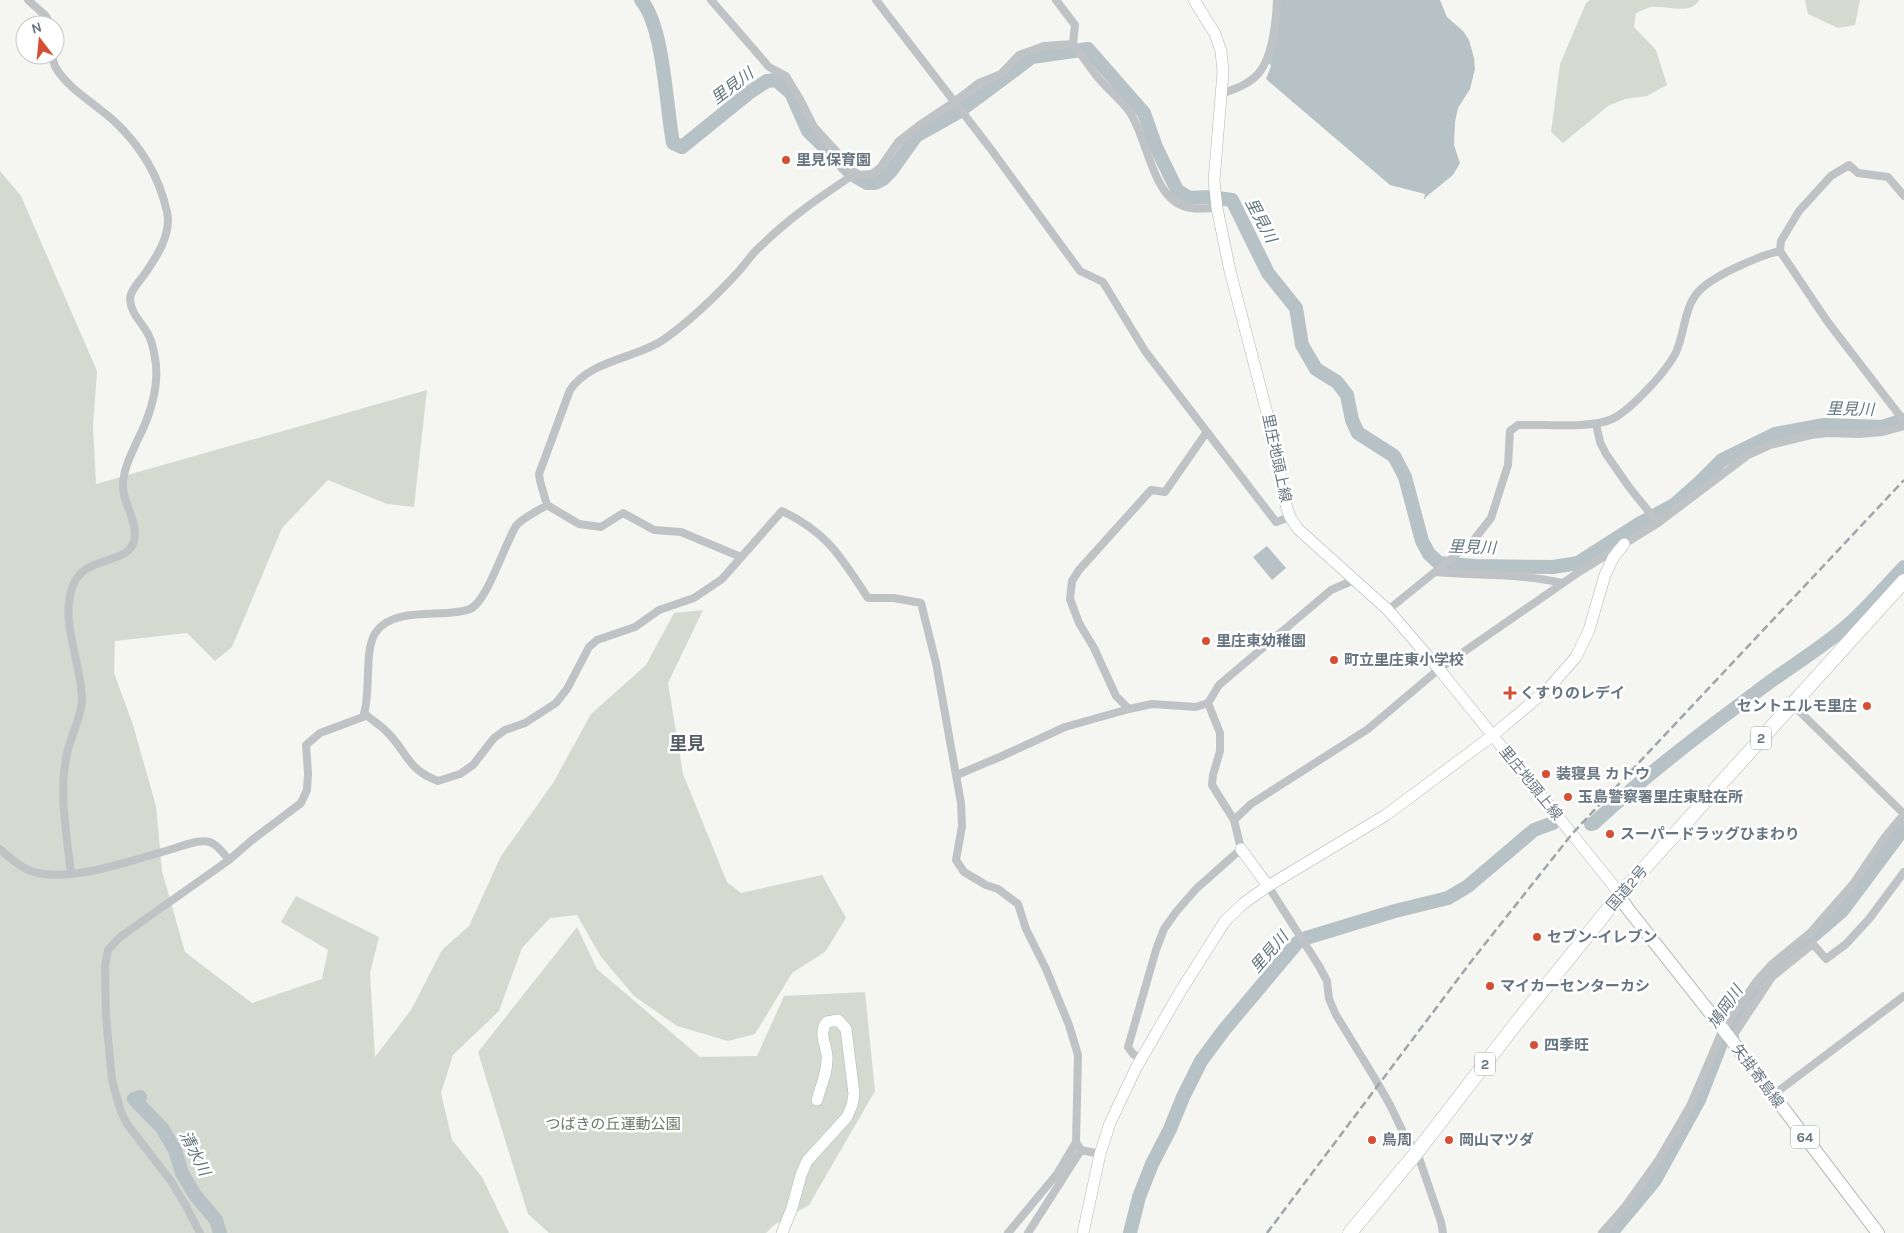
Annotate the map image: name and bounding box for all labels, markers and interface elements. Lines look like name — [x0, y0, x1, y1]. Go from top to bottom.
north arrow — [15, 15, 65, 65]
text: N — [29, 18, 44, 38]
water label: 里見川 — [707, 63, 758, 108]
place label: 里見保育園 — [796, 151, 871, 169]
marker: 里見保育園 — [780, 154, 792, 166]
water label: 里見川 — [1241, 194, 1282, 247]
water label: 里見川 — [1826, 399, 1876, 419]
street label: 里庄地頭上線 — [1259, 412, 1295, 504]
water label: 里見川 — [1448, 537, 1498, 557]
place label: 里庄東幼稚園 — [1216, 632, 1306, 650]
marker: 里庄東幼稚園 — [1200, 635, 1212, 647]
place label: 町立里庄東小学校 — [1344, 651, 1464, 669]
marker: 町立里庄東小学校 — [1328, 654, 1340, 666]
place label: くすりのレデイ — [1520, 684, 1625, 702]
marker: くすりのレデイ — [1504, 687, 1516, 699]
place label: セントエルモ里庄 — [1737, 697, 1857, 715]
marker: セントエルモ里庄 — [1861, 700, 1873, 712]
road number: 2 — [1751, 726, 1771, 750]
district label: 里見 — [669, 733, 705, 755]
street label: 里庄地頭上線 — [1496, 742, 1566, 824]
place label: 装寝具 カトウ — [1556, 765, 1650, 783]
marker: 装寝具 カトウ — [1540, 768, 1552, 780]
place label: 玉島警察署里庄東駐在所 — [1578, 788, 1743, 806]
marker: 玉島警察署里庄東駐在所 — [1562, 791, 1574, 803]
place label: スーパードラッグひまわり — [1620, 825, 1800, 843]
marker: スーパードラッグひまわり — [1604, 828, 1616, 840]
street label: 国道2号 — [1603, 862, 1651, 914]
water label: 里見川 — [1246, 926, 1293, 976]
place label: セブン-イレブン — [1547, 928, 1658, 946]
marker: セブン-イレブン — [1531, 931, 1543, 943]
place label: マイカーセンターカシ — [1500, 977, 1650, 995]
marker: マイカーセンターカシ — [1484, 980, 1496, 992]
water label: 鳩岡川 — [1703, 980, 1748, 1032]
place label: 四季旺 — [1544, 1036, 1589, 1054]
marker: 四季旺 — [1528, 1039, 1540, 1051]
street label: 矢掛寄島線 — [1728, 1041, 1788, 1111]
road number: 2 — [1475, 1052, 1495, 1076]
park label: つばきの丘運動公園 — [545, 1115, 681, 1133]
road number: 64 — [1791, 1126, 1819, 1148]
water label: 清水川 — [176, 1127, 215, 1180]
place label: 鳥周 — [1382, 1131, 1412, 1149]
place label: 岡山マツダ — [1459, 1131, 1534, 1149]
marker: 鳥周 — [1366, 1134, 1378, 1146]
marker: 岡山マツダ — [1443, 1134, 1455, 1146]

